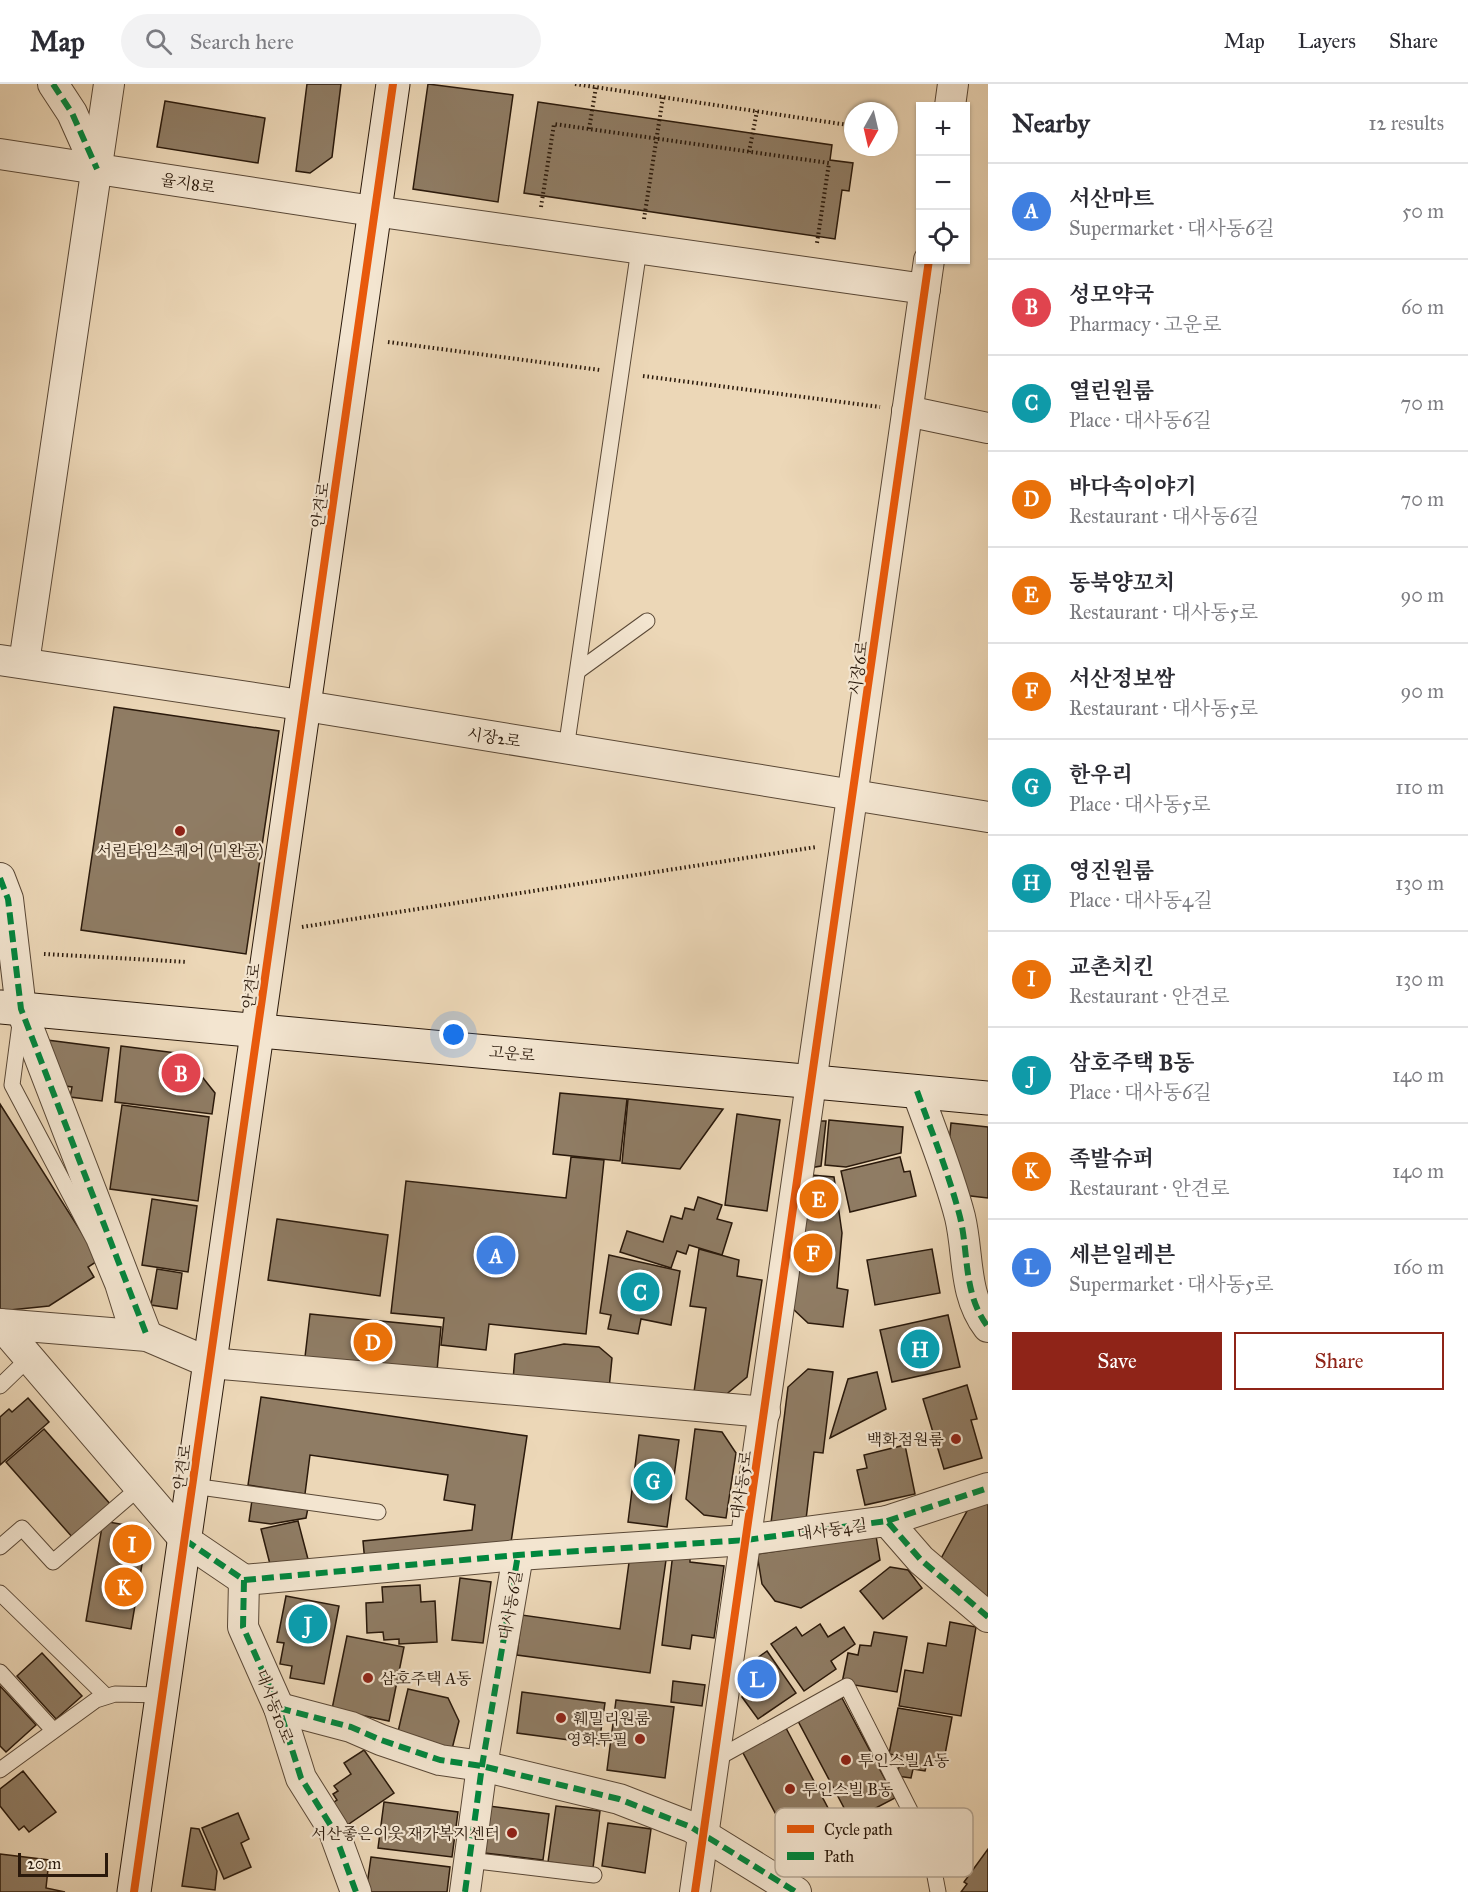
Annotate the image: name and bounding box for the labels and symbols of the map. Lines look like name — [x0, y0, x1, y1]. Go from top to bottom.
north arrow — [844, 102, 898, 156]
street label: 율지8로 — [159, 170, 217, 197]
street label: 안견로 — [308, 480, 333, 529]
street label: 시장6로 — [845, 639, 872, 696]
street label: 시장2로 — [466, 724, 523, 751]
marker: 서림타임스퀘어 (미완공) — [173, 824, 187, 838]
place label: 서림타임스퀘어 (미완공) — [97, 841, 263, 861]
street label: 안견로 — [239, 961, 264, 1010]
your location — [439, 1020, 468, 1049]
street label: 고운로 — [488, 1042, 536, 1065]
pin: B — [162, 1050, 201, 1096]
pin: E — [800, 1176, 838, 1222]
pin: F — [794, 1230, 832, 1276]
pin: A — [476, 1232, 516, 1278]
pin: C — [620, 1270, 660, 1314]
pin: D — [354, 1320, 392, 1364]
pin: H — [900, 1326, 940, 1372]
place label: 백화점원룸 — [867, 1430, 945, 1449]
marker: 백화점원룸 — [949, 1432, 963, 1446]
street label: 안견로 — [170, 1442, 195, 1491]
street label: 대사동5로 — [727, 1449, 756, 1521]
pin: G — [634, 1458, 672, 1504]
street label: 대사동4길 — [796, 1515, 868, 1544]
pin: I — [112, 1522, 152, 1566]
pin: K — [104, 1564, 144, 1610]
street label: 대사동6길 — [495, 1569, 526, 1641]
pin: J — [288, 1602, 328, 1646]
pin: L — [738, 1656, 777, 1702]
street label: 대사동10로 — [252, 1667, 297, 1746]
place label: 삼호주택 A동 — [380, 1669, 472, 1688]
marker: 삼호주택 A동 — [361, 1671, 375, 1685]
place label: 훼밀리원룸 — [573, 1709, 651, 1728]
marker: 훼밀리원룸 — [554, 1711, 568, 1725]
place label: 영화투필 — [566, 1730, 628, 1749]
marker: 영화투필 — [633, 1732, 647, 1746]
place label: 투인스빌 A동 — [858, 1751, 950, 1770]
marker: 투인스빌 A동 — [839, 1753, 853, 1767]
place label: 투인스빌 B동 — [802, 1780, 894, 1799]
marker: 투인스빌 B동 — [783, 1782, 797, 1796]
legend — [775, 1808, 973, 1877]
text: Cycle path — [824, 1820, 893, 1839]
place label: 서산좋은이웃 재가복지센터 — [311, 1824, 500, 1843]
marker: 서산좋은이웃 재가복지센터 — [505, 1826, 519, 1840]
text: Path — [824, 1847, 854, 1866]
scale bar — [18, 1850, 108, 1878]

